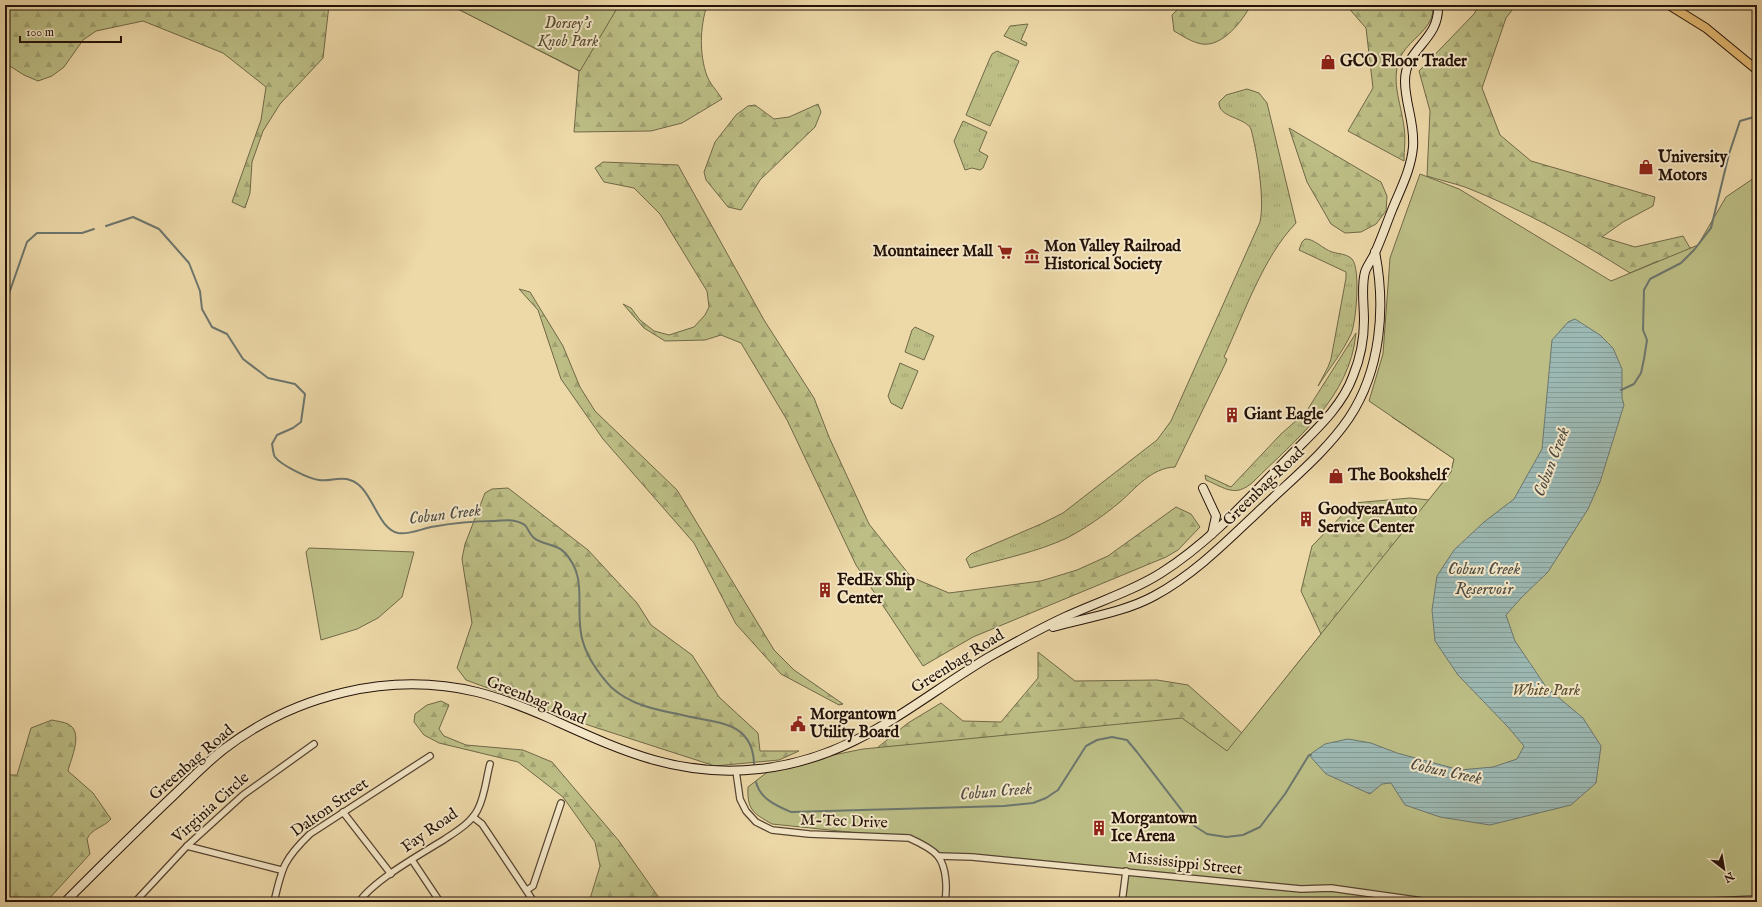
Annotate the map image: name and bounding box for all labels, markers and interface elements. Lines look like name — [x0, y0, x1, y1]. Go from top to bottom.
park label: Dorsey's Knob Park — [537, 14, 599, 52]
scale bar — [20, 18, 121, 44]
text: 100 m — [26, 25, 54, 40]
place label: GCO Floor Trader — [1340, 52, 1467, 72]
shop icon: GCO Floor Trader — [1319, 53, 1337, 71]
place label: University Motors — [1657, 148, 1728, 186]
shop icon: University Motors — [1637, 158, 1655, 176]
place label: Mon Valley Railroad Historical Society — [1044, 237, 1181, 275]
place label: Mountaineer Mall — [873, 242, 994, 262]
supermarket icon: Mountaineer Mall — [996, 243, 1014, 261]
museum icon: Mon Valley Railroad Historical Society — [1023, 247, 1041, 265]
place label: Giant Eagle — [1244, 405, 1324, 425]
building icon: Giant Eagle — [1223, 406, 1241, 424]
water label: Cobun Creek — [1529, 424, 1575, 500]
street label: Greenbag Road — [1219, 443, 1309, 531]
place label: The Bookshelf — [1347, 466, 1450, 486]
shop icon: The Bookshelf — [1327, 467, 1345, 485]
water label: Cobun Creek — [408, 500, 483, 530]
place label: GoodyearAuto Service Center — [1318, 500, 1418, 538]
building icon: GoodyearAuto Service Center — [1297, 510, 1315, 528]
water label: Cobun Creek Reservoir — [1448, 559, 1521, 600]
place label: FedEx Ship Center — [837, 571, 915, 609]
building icon: FedEx Ship Center — [816, 581, 834, 599]
street label: Greenbag Road — [908, 625, 1008, 698]
street label: Greenbag Road — [483, 672, 589, 730]
park label: White Park — [1512, 681, 1581, 701]
place label: Morgantown Utility Board — [809, 705, 899, 743]
public building icon: Morgantown Utility Board — [789, 715, 807, 733]
street label: Greenbag Road — [146, 721, 239, 805]
water label: Cobun Creek — [1408, 754, 1484, 790]
street label: Virginia Circle — [168, 768, 254, 849]
street label: Dalton Street — [287, 774, 373, 842]
water label: Cobun Creek — [959, 778, 1033, 806]
street label: Fay Road — [398, 804, 462, 858]
place label: Morgantown Ice Arena — [1111, 809, 1198, 847]
street label: M-Tec Drive — [800, 810, 888, 834]
building icon: Morgantown Ice Arena — [1090, 819, 1108, 837]
street label: Mississippi Street — [1127, 848, 1244, 880]
north arrow — [1704, 849, 1744, 889]
text: N — [1721, 868, 1737, 885]

